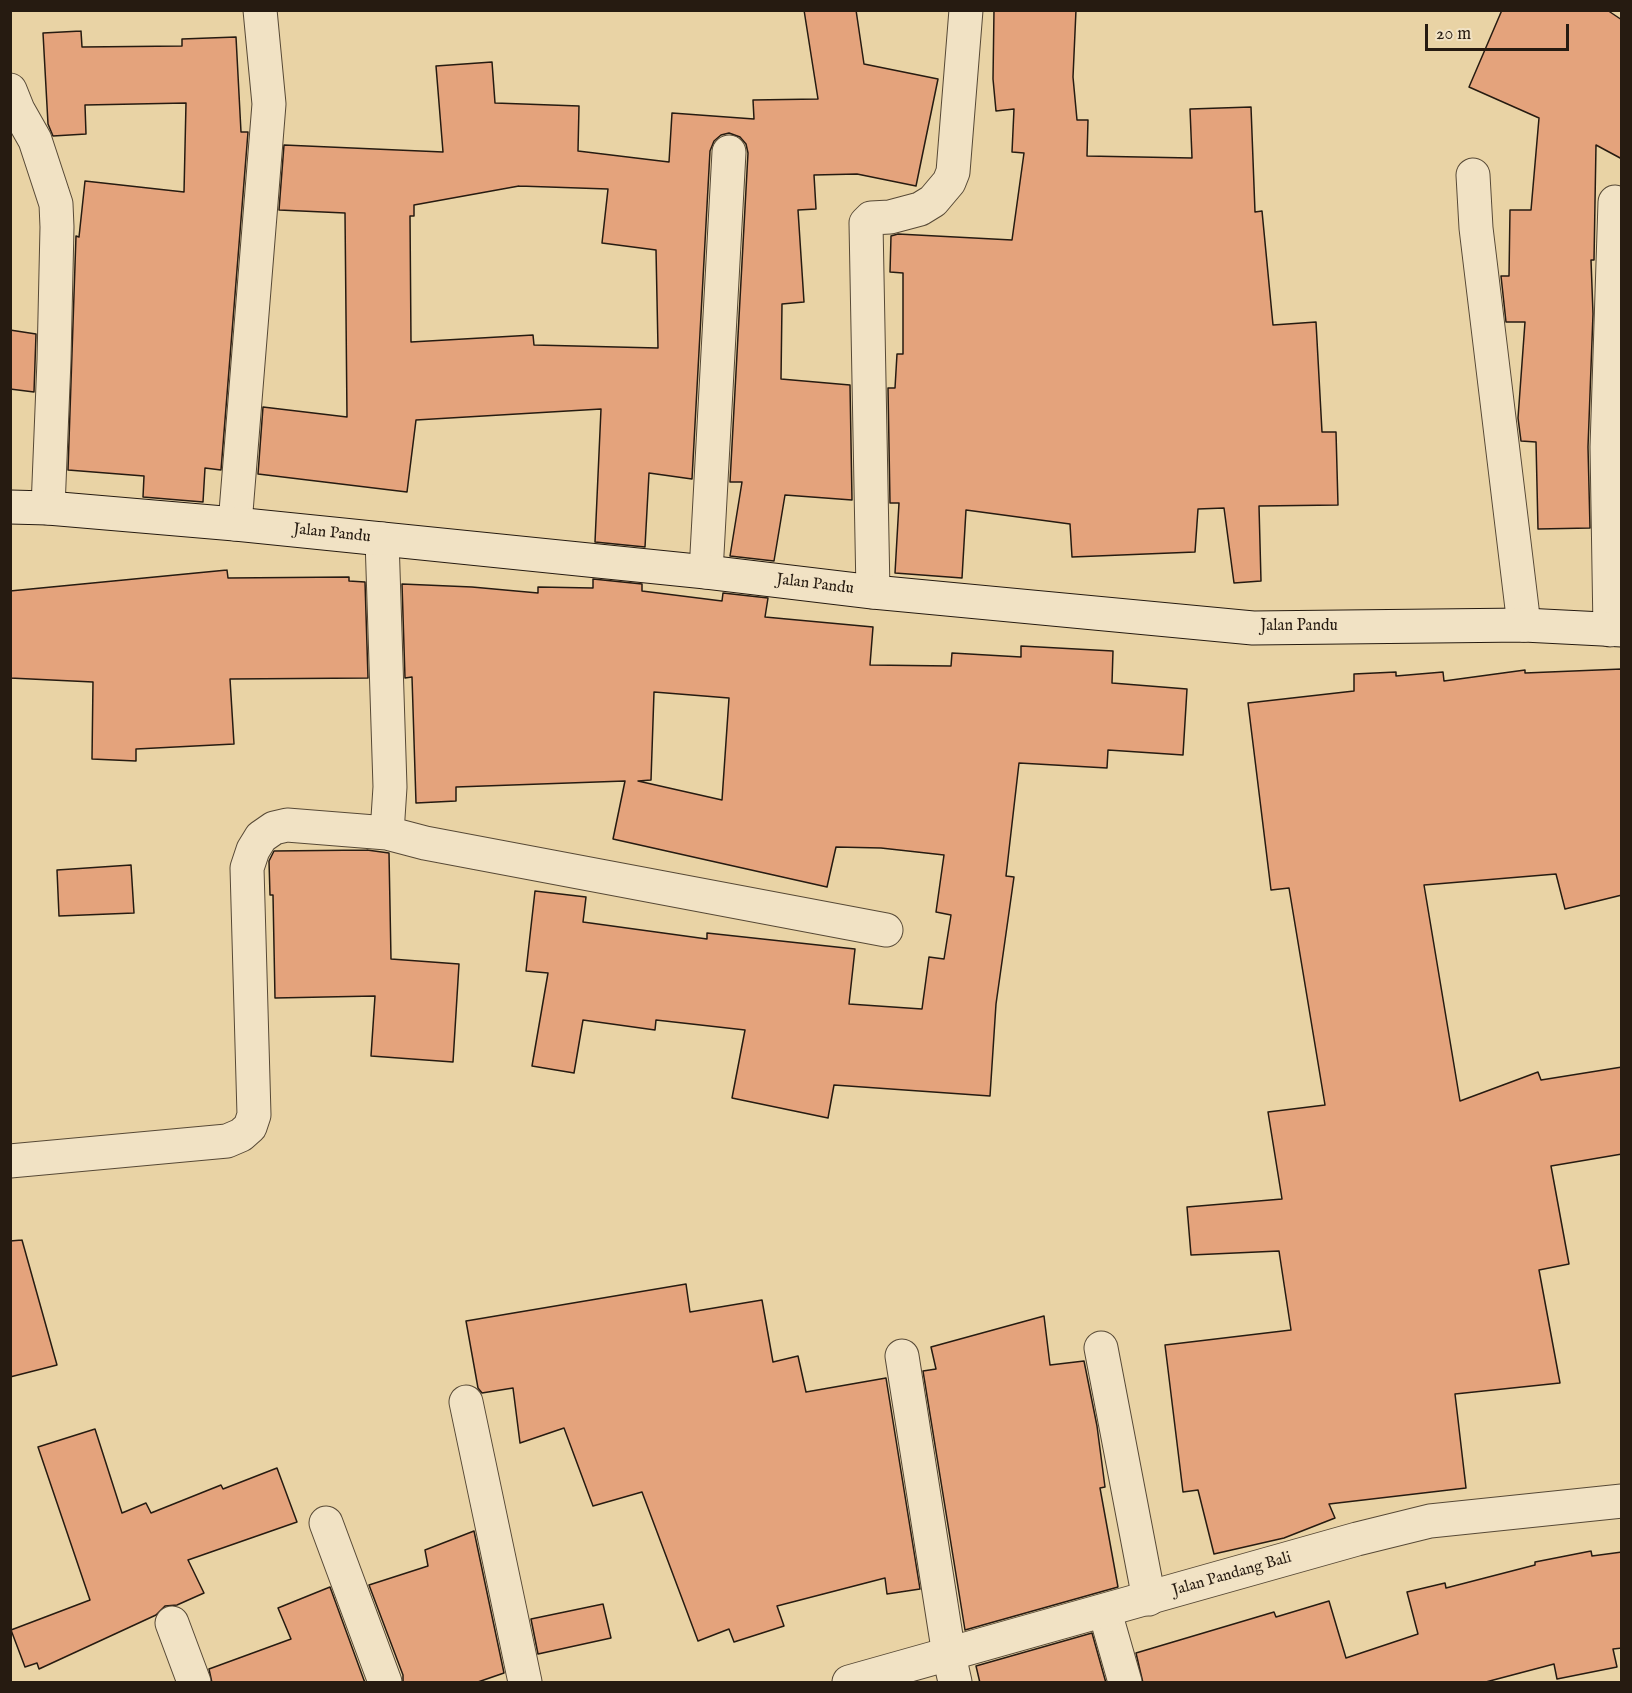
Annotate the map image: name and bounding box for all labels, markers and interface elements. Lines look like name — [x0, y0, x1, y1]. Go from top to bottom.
scale bar — [1428, 12, 1572, 50]
text: 20 m — [1436, 23, 1471, 46]
street label: Jalan Pandu — [292, 520, 372, 548]
street label: Jalan Pandu — [775, 571, 855, 599]
street label: Jalan Pandu — [1260, 617, 1338, 637]
street label: Jalan Pandang Bali — [1170, 1549, 1294, 1601]

